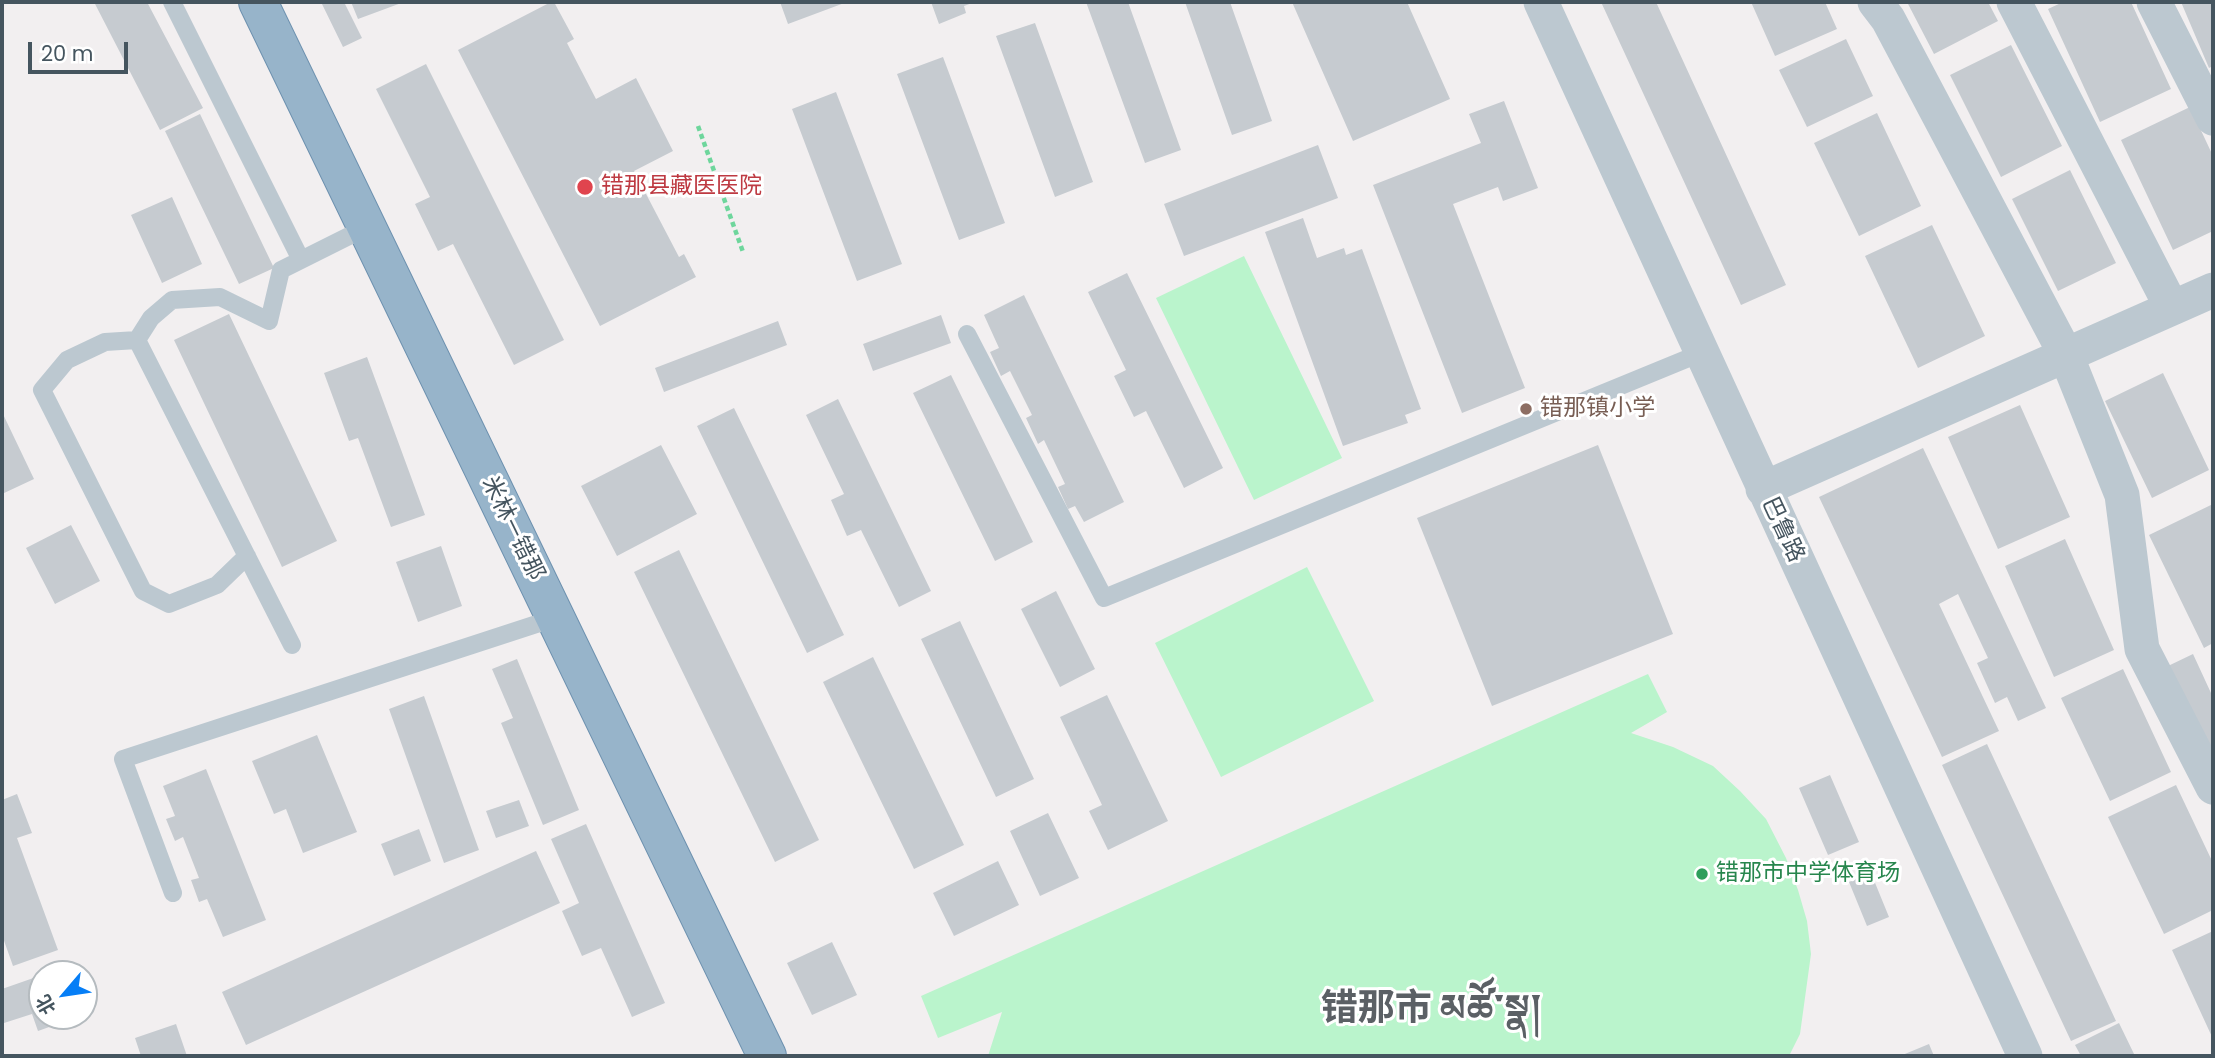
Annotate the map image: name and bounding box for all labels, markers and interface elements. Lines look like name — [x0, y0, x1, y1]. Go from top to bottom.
scale bar — [32, 28, 131, 72]
text: 20 m — [41, 39, 94, 68]
place label: 错那县藏医医院 — [601, 173, 762, 201]
marker: 错那县藏医医院 — [575, 177, 595, 197]
place label: 错那镇小学 — [1540, 395, 1655, 423]
marker: 错那镇小学 — [1518, 401, 1534, 417]
street label: 米林—错那 — [475, 472, 549, 586]
street label: 巴鲁路 — [1755, 493, 1809, 567]
place label: 错那市中学体育场 — [1716, 860, 1900, 888]
marker: 错那市中学体育场 — [1694, 866, 1710, 882]
north arrow — [28, 960, 98, 1030]
district label: 错那市 མཚོ་སྣ། — [1321, 989, 1541, 1033]
text: 北 — [30, 990, 62, 1019]

